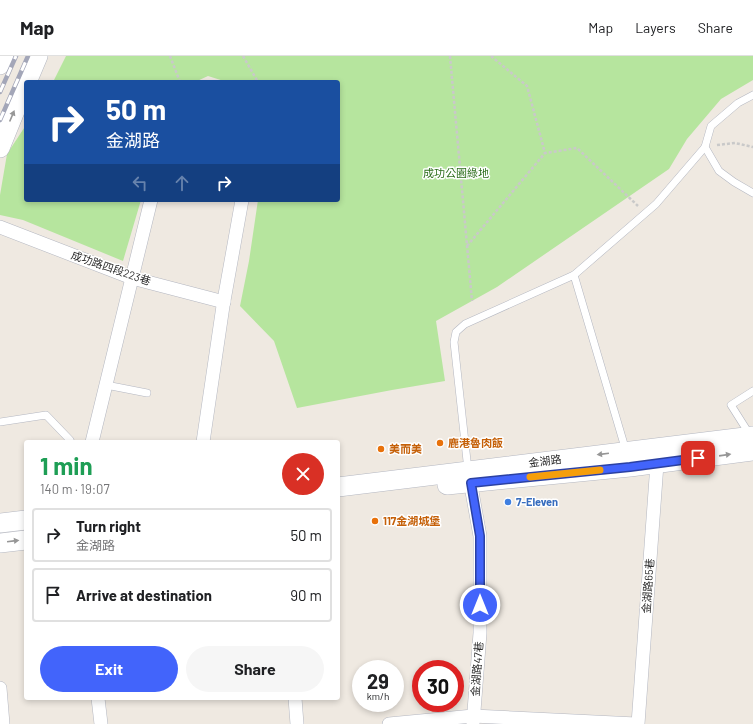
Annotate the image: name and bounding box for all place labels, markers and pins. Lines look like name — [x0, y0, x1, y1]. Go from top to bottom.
place label: 鹿港魯肉飯 — [448, 436, 503, 449]
marker: 鹿港魯肉飯 — [435, 438, 445, 448]
pin — [681, 441, 715, 475]
place label: 美而美 — [389, 442, 422, 455]
marker: 美而美 — [376, 444, 386, 454]
place label: 7-Eleven — [516, 495, 558, 508]
marker: 7-Eleven — [503, 497, 513, 507]
place label: 117金湖城堡 — [383, 514, 440, 527]
marker: 117金湖城堡 — [370, 516, 380, 526]

